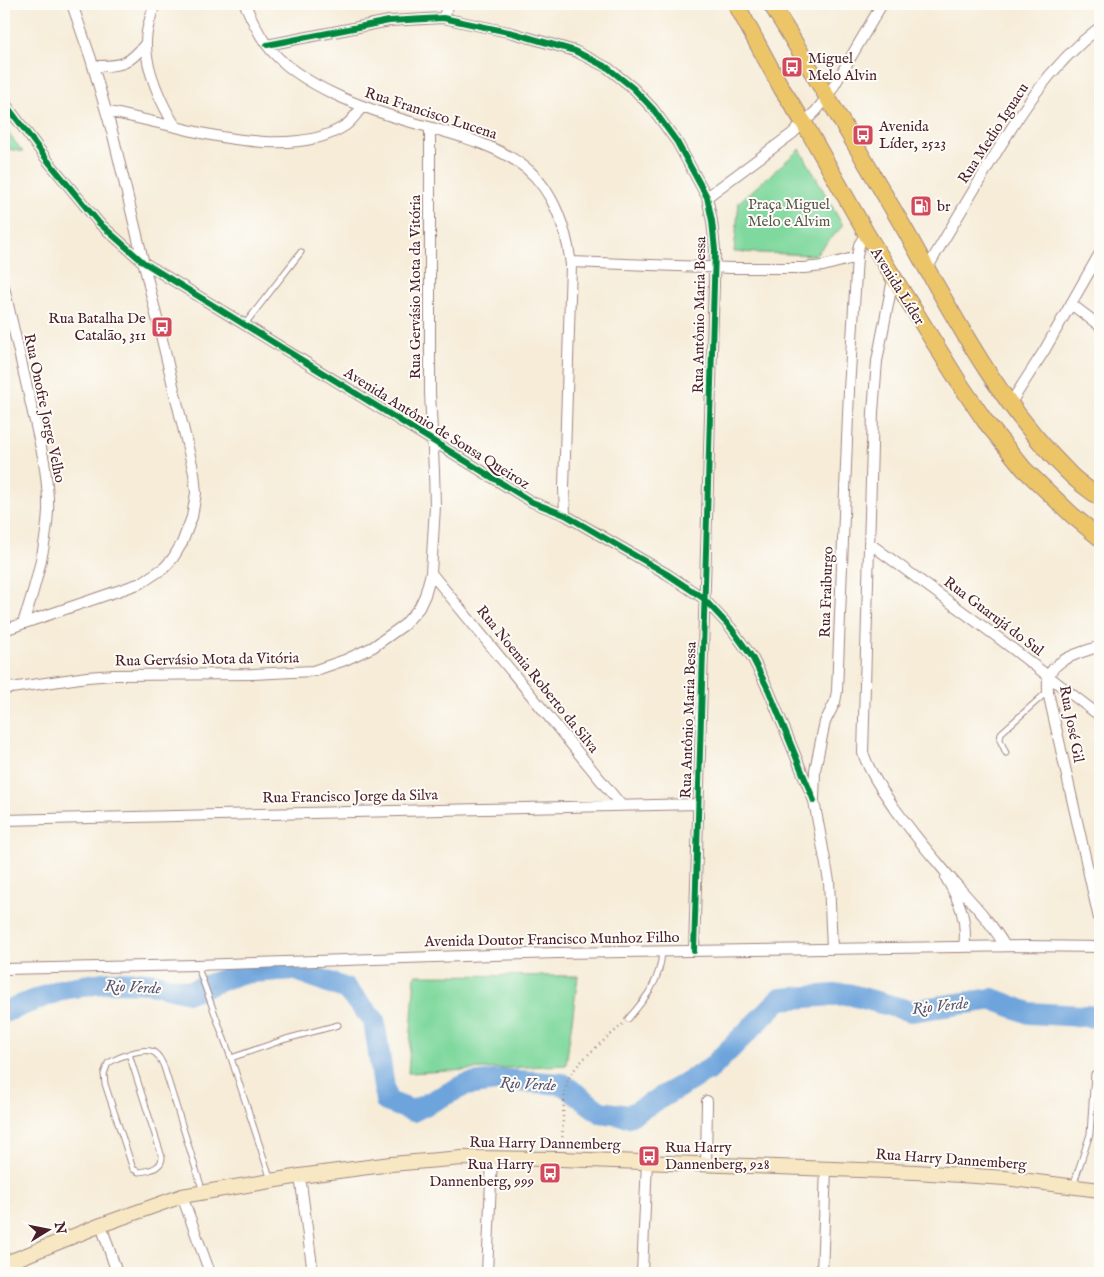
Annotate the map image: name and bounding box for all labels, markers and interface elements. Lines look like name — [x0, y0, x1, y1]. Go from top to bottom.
place label: Miguel Melo Alvin — [808, 49, 877, 85]
bus stop icon: Miguel Melo Alvin — [780, 55, 804, 79]
street label: Rua Medio Iguacu — [954, 79, 1033, 187]
street label: Rua Francisco Lucena — [362, 83, 500, 144]
place label: Avenida Líder, 2523 — [878, 117, 946, 153]
bus stop icon: Avenida Líder, 2523 — [851, 123, 875, 147]
street label: Rua Gervásio Mota da Vitória — [406, 194, 425, 379]
fuel station icon: br — [909, 194, 933, 218]
park label: Praça Miguel Melo e Alvim — [748, 195, 831, 231]
place label: br — [937, 197, 951, 216]
street label: Rua Antônio Maria Bessa — [689, 236, 710, 394]
street label: Avenida Líder — [866, 243, 929, 329]
place label: Rua Batalha De Catalão, 311 — [48, 309, 146, 345]
bus stop icon: Rua Batalha De Catalão, 311 — [150, 315, 174, 339]
street label: Rua Onofre Jorge Velho — [19, 332, 70, 484]
street label: Avenida Antônio de Sousa Queiroz — [339, 363, 533, 494]
street label: Rua Fraiburgo — [815, 546, 838, 638]
street label: Rua Guarujá do Sul — [940, 573, 1048, 661]
street label: Rua Noemia Roberto da Silva — [472, 602, 603, 757]
street label: Rua Antônio Maria Bessa — [676, 641, 701, 799]
street label: Rua Gervásio Mota da Vitória — [115, 648, 300, 671]
street label: Rua José Gil — [1055, 684, 1088, 765]
street label: Rua Francisco Jorge da Silva — [262, 785, 439, 808]
street label: Avenida Doutor Francisco Munhoz Filho — [423, 928, 680, 951]
water label: Rio Verde — [104, 977, 162, 999]
water label: Rio Verde — [911, 994, 970, 1020]
water label: Rio Verde — [499, 1074, 557, 1096]
street label: Rua Harry Dannemberg — [469, 1133, 622, 1154]
place label: Rua Harry Dannenberg, 928 — [665, 1138, 770, 1174]
bus stop icon: Rua Harry Dannenberg, 928 — [637, 1144, 661, 1168]
street label: Rua Harry Dannemberg — [875, 1145, 1028, 1174]
place label: Rua Harry Dannenberg, 999 — [429, 1155, 535, 1191]
bus stop icon: Rua Harry Dannenberg, 999 — [538, 1161, 562, 1185]
north arrow — [22, 1204, 72, 1254]
text: N — [50, 1219, 70, 1235]

